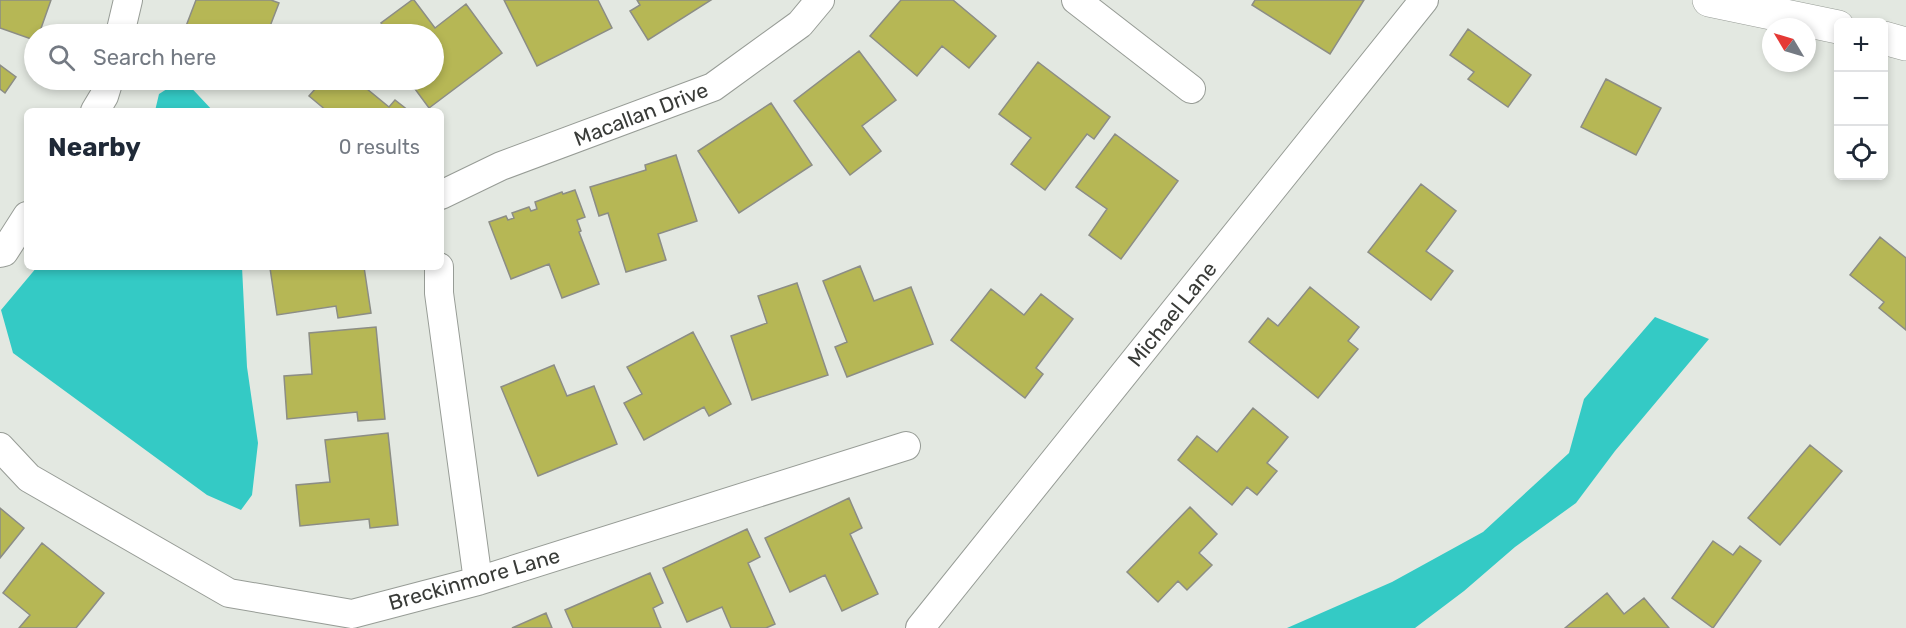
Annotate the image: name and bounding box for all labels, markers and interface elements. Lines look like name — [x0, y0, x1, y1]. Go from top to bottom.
north arrow — [1762, 18, 1816, 72]
map controls — [1834, 18, 1888, 180]
button: + — [1834, 18, 1888, 72]
search box — [24, 24, 444, 90]
icon: search — [45, 41, 78, 74]
text: Search here — [93, 44, 216, 71]
button: − — [1834, 72, 1888, 126]
street label: Macallan Drive — [570, 77, 712, 151]
button: locate — [1834, 126, 1888, 180]
text: Nearby — [48, 132, 141, 163]
text: 0 results — [339, 135, 420, 159]
street label: Michael Lane — [1122, 257, 1222, 371]
street label: Breckinmore Lane — [385, 543, 563, 615]

